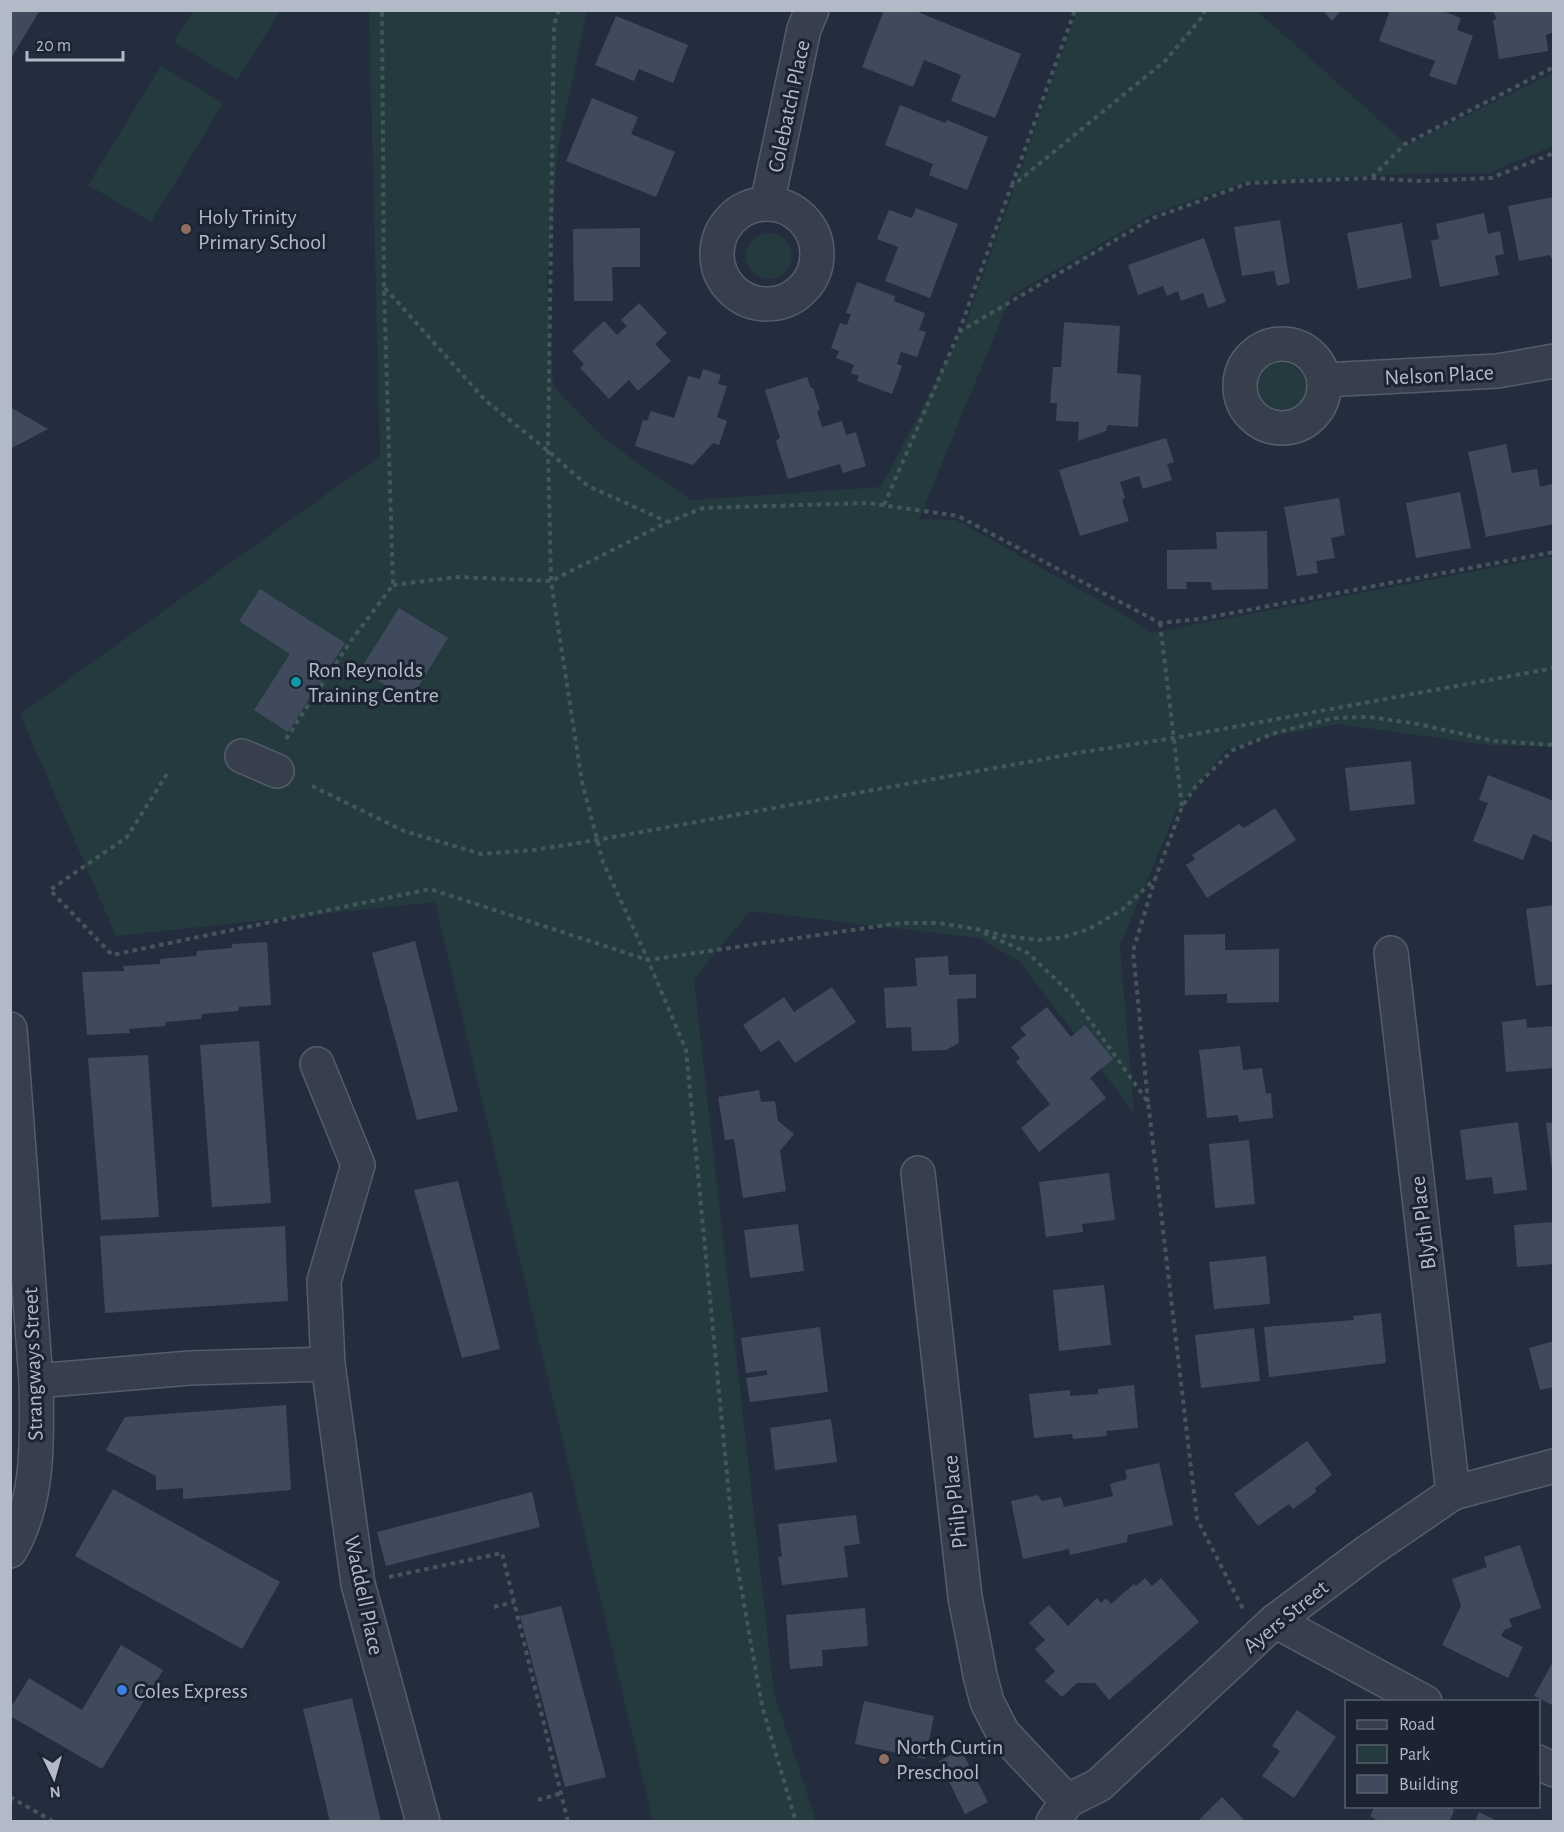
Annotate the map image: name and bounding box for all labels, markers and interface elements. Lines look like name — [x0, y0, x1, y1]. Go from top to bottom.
scale bar — [27, 24, 123, 62]
text: 20 m — [36, 37, 71, 55]
street label: Colebatch Place — [764, 38, 814, 174]
place label: Holy Trinity Primary School — [198, 206, 326, 253]
marker: Holy Trinity Primary School — [179, 222, 193, 236]
street label: Nelson Place — [1384, 361, 1494, 389]
place label: Ron Reynolds Training Centre — [308, 659, 439, 706]
marker: Ron Reynolds Training Centre — [289, 675, 303, 689]
street label: Blyth Place — [1406, 1175, 1440, 1271]
street label: Strangways Street — [19, 1287, 47, 1441]
street label: Philp Place — [939, 1454, 971, 1550]
street label: Waddell Place — [341, 1533, 387, 1657]
street label: Ayers Street — [1239, 1576, 1332, 1657]
place label: Coles Express — [134, 1680, 248, 1702]
marker: Coles Express — [115, 1683, 129, 1697]
legend — [1345, 1700, 1540, 1808]
text: Road — [1399, 1716, 1435, 1734]
place label: North Curtin Preschool — [896, 1736, 1003, 1783]
text: Park — [1399, 1746, 1431, 1764]
north arrow — [24, 1748, 84, 1808]
marker: North Curtin Preschool — [877, 1752, 891, 1766]
text: Building — [1399, 1776, 1459, 1794]
text: N — [49, 1783, 61, 1800]

